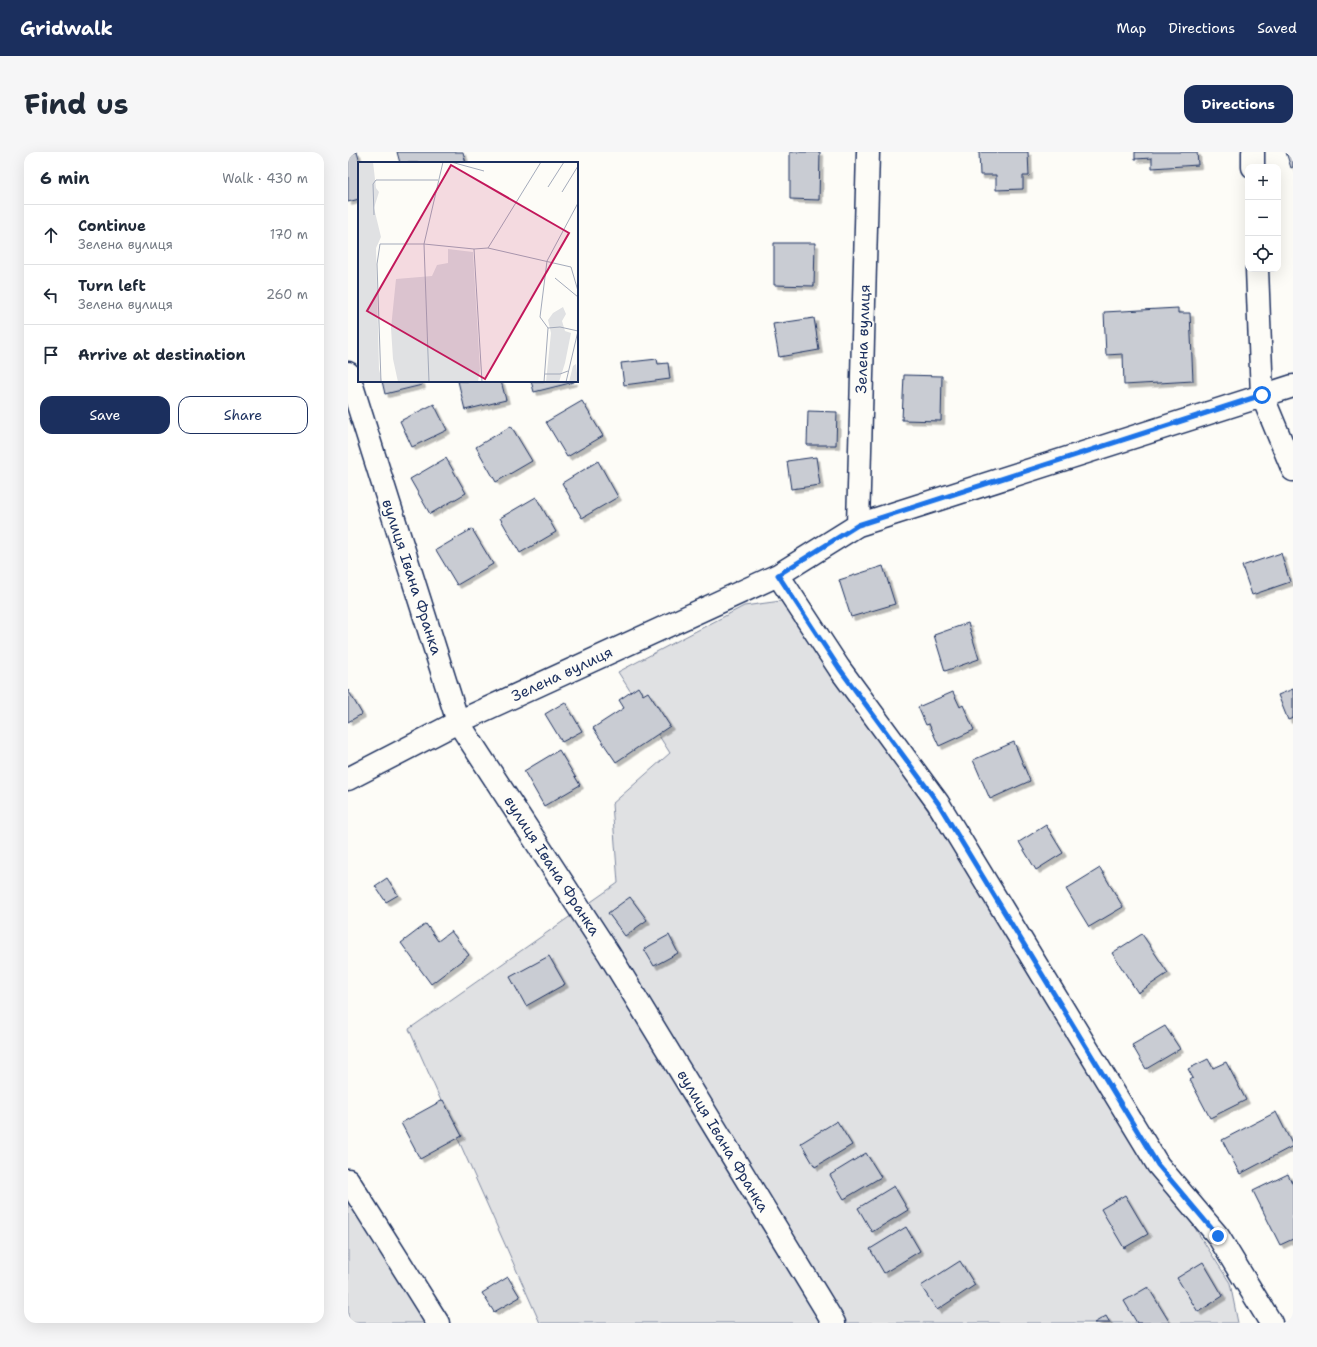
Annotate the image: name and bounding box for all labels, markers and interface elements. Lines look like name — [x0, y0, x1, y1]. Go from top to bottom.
text: Gridwalk — [20, 16, 113, 41]
text: Map — [1117, 19, 1147, 37]
text: Directions — [1169, 19, 1235, 37]
text: Saved — [1257, 19, 1297, 37]
text: Find us — [24, 85, 129, 123]
button: Directions — [1184, 85, 1293, 123]
inset map — [358, 162, 578, 382]
map controls — [1245, 164, 1281, 272]
button: + — [1245, 164, 1281, 200]
text: 6 min — [40, 167, 90, 189]
text: Walk · 430 m — [222, 170, 308, 187]
button: − — [1245, 200, 1281, 236]
text: Continue — [78, 216, 146, 236]
icon: ahead — [40, 224, 62, 246]
text: 170 m — [270, 226, 308, 243]
text: Зелена вулиця — [78, 236, 173, 253]
button: locate — [1245, 236, 1281, 272]
text: Turn left — [78, 276, 146, 296]
icon: left — [40, 284, 62, 306]
street label: Зелена вулиця — [851, 284, 875, 394]
text: 260 m — [266, 286, 308, 303]
text: Зелена вулиця — [78, 296, 173, 313]
icon: arrive — [40, 344, 62, 366]
text: Arrive at destination — [78, 345, 246, 365]
route start — [1253, 386, 1271, 404]
button: Save — [40, 396, 170, 434]
button: Share — [178, 396, 308, 434]
street label: вулиця Івана Франка — [377, 497, 447, 658]
street label: Зелена вулиця — [508, 642, 616, 706]
street label: вулиця Івана Франка — [499, 792, 605, 940]
street label: вулиця Івана Франка — [673, 1066, 774, 1216]
route end — [1209, 1227, 1227, 1245]

